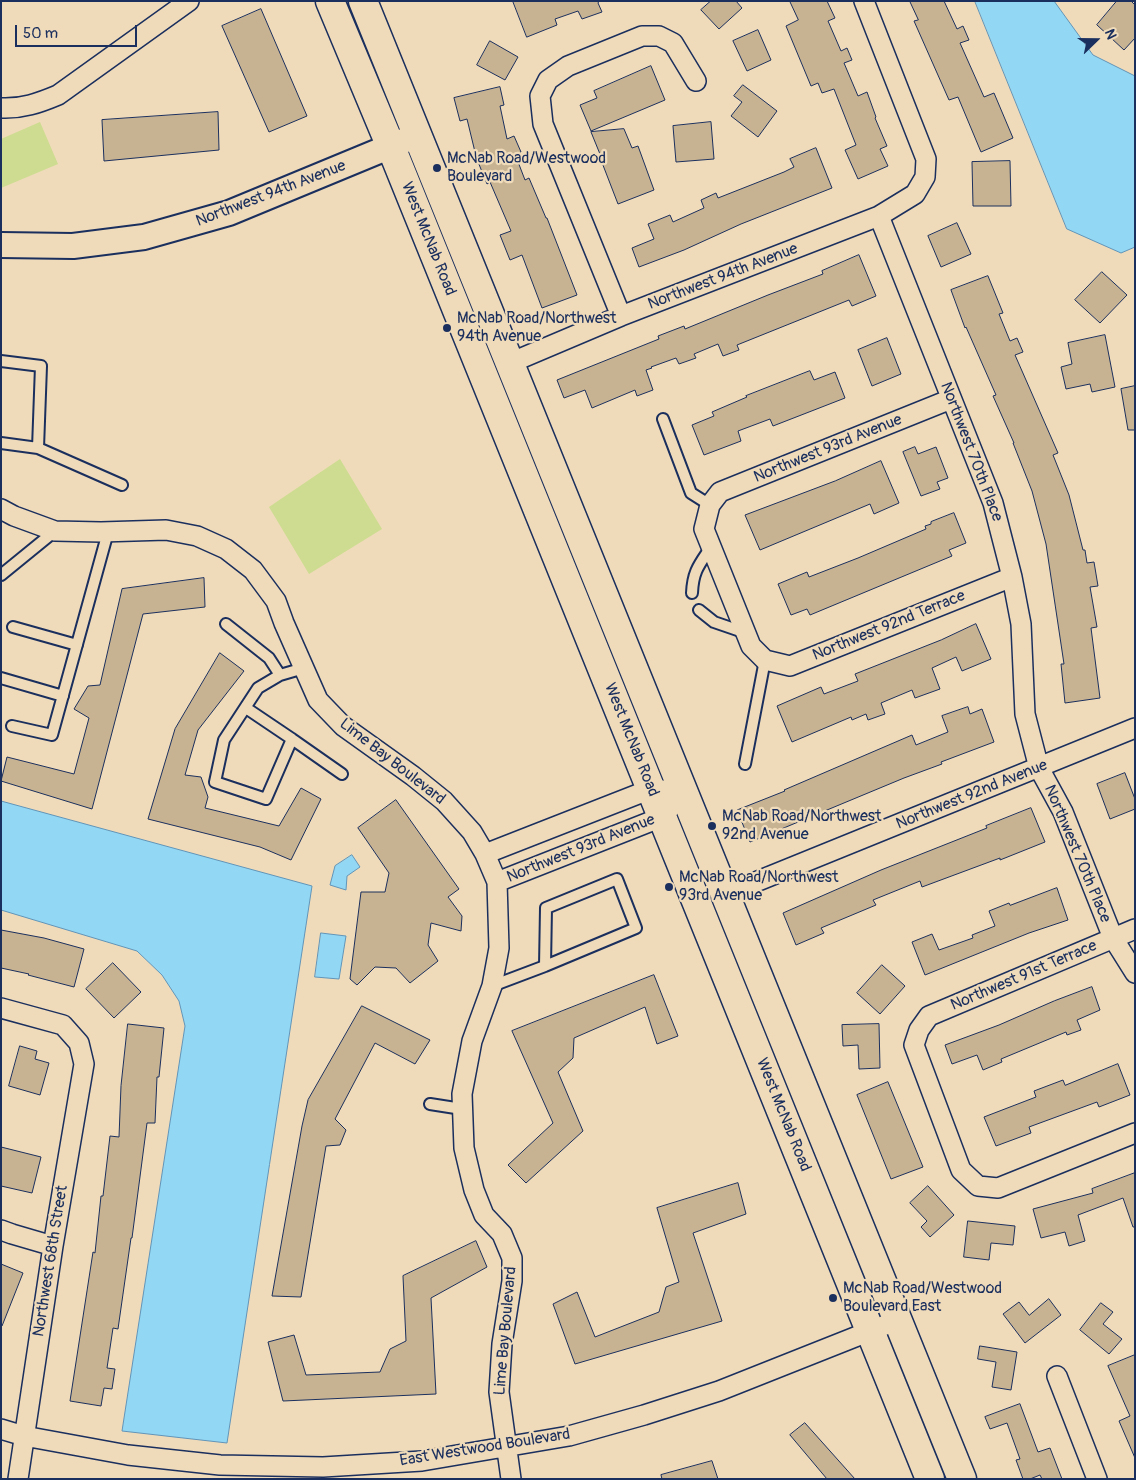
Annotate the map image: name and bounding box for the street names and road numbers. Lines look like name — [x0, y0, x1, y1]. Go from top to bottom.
street label: Northwest 94th Avenue — [193, 157, 349, 231]
street label: West McNab Road — [396, 179, 460, 299]
street label: Northwest 94th Avenue — [645, 240, 801, 314]
street label: Northwest 70th Place — [936, 380, 1006, 524]
street label: Northwest 93rd Avenue — [751, 411, 905, 487]
street label: Northwest 92nd Terrace — [810, 587, 968, 665]
street label: West McNab Road — [599, 680, 663, 800]
street label: Lime Bay Boulevard — [335, 715, 449, 809]
street label: Northwest 92nd Avenue — [894, 756, 1050, 834]
street label: Northwest 70th Place — [1039, 782, 1115, 926]
street label: Northwest 93rd Avenue — [504, 811, 658, 887]
street label: Northwest 91st Terrace — [948, 936, 1100, 1016]
street label: West McNab Road — [751, 1055, 815, 1175]
street label: Northwest 68th Street — [30, 1184, 72, 1338]
street label: Lime Bay Boulevard — [491, 1266, 521, 1396]
street label: East Westwood Boulevard — [398, 1425, 572, 1471]

